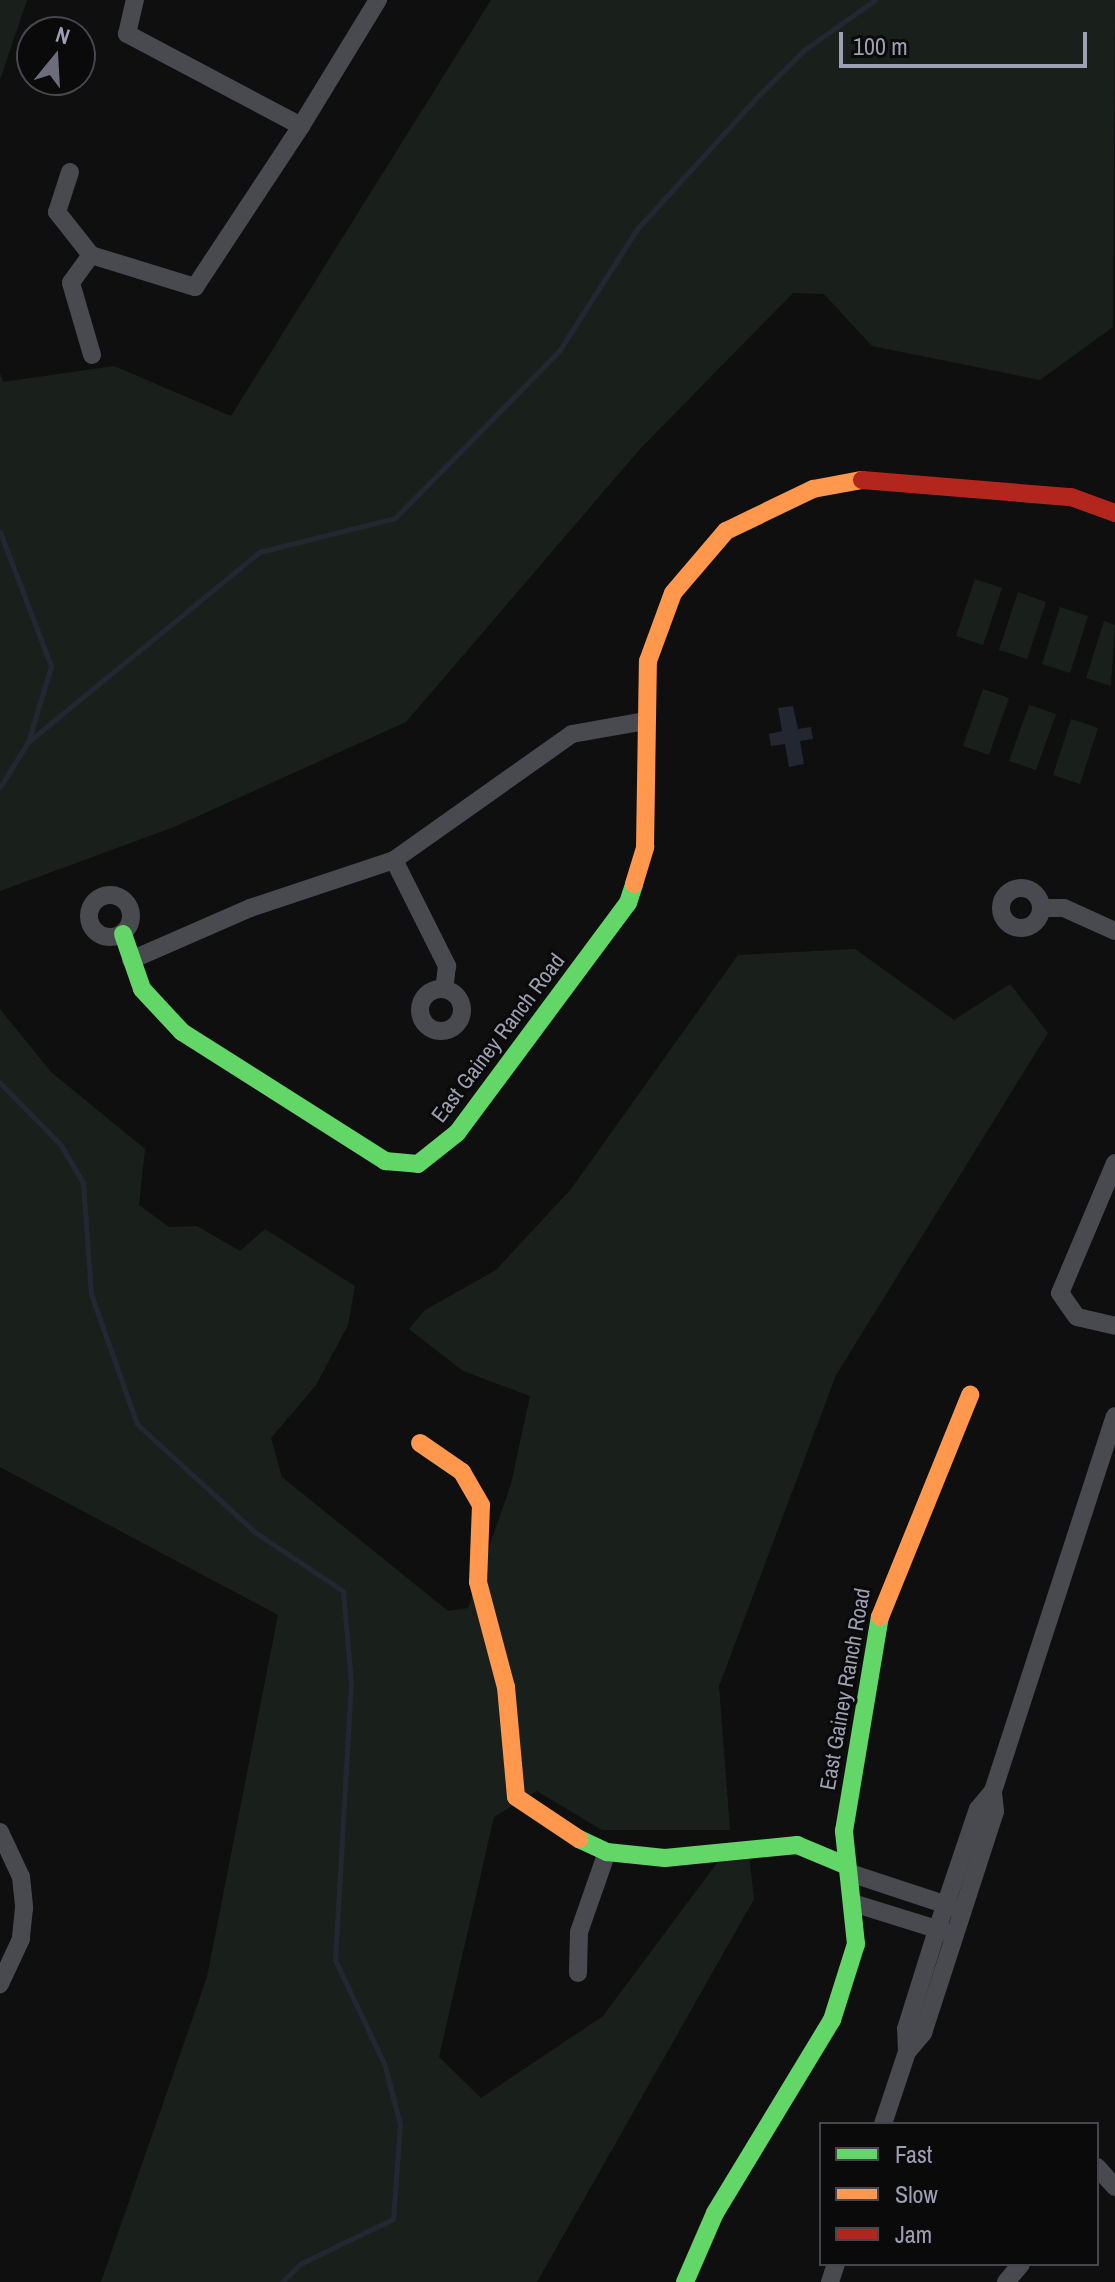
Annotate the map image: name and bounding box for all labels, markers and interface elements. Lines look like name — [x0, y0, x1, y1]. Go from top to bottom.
north arrow — [16, 16, 96, 96]
scale bar — [843, 16, 1091, 66]
text: N — [52, 19, 74, 51]
text: 100 m — [853, 30, 908, 62]
street label: East Gainey Ranch Road — [426, 948, 570, 1128]
street label: East Gainey Ranch Road — [814, 1586, 876, 1792]
legend — [819, 2122, 1099, 2266]
text: Fast — [895, 2138, 932, 2170]
text: Slow — [895, 2178, 938, 2210]
text: Jam — [895, 2218, 932, 2250]

